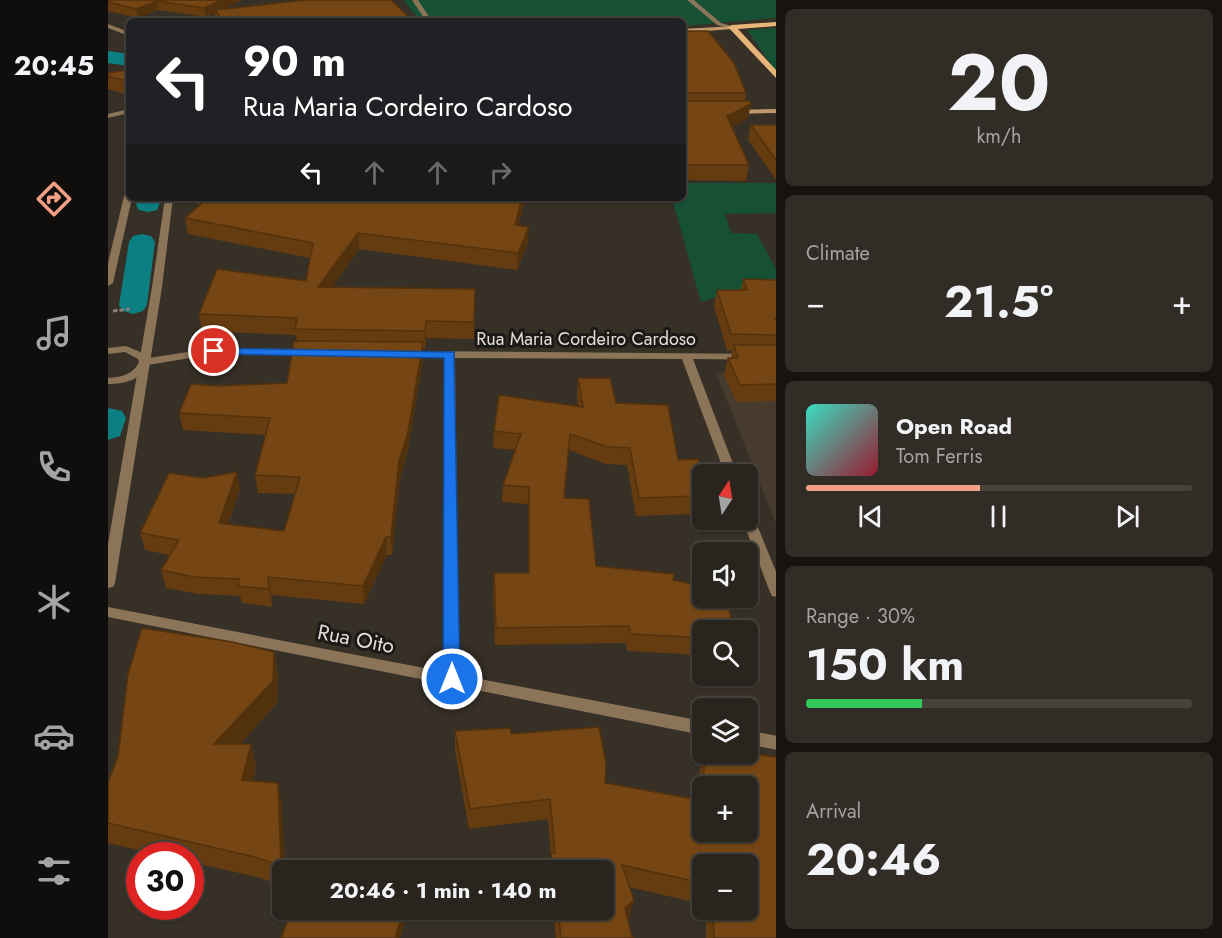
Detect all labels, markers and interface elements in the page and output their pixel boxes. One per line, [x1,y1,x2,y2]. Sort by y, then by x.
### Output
text: 20 [948,27,1050,139]
text: 90 m [243,31,346,92]
icon: left [144,42,222,120]
text: 20:45 [14,46,94,85]
text: Rua Maria Cordeiro Cardoso [243,87,573,126]
text: km/h [976,122,1022,151]
icon: left [295,156,328,189]
icon: ahead [358,156,391,189]
icon: ahead [421,156,454,189]
icon: right [484,156,517,189]
icon: directions [33,178,75,220]
text: Climate [806,239,870,268]
text: 21.5° [944,269,1053,334]
text: − [806,279,825,326]
text: + [1172,279,1192,326]
icon: music [33,312,75,354]
pin [188,325,239,376]
street label: Rua Maria Cordeiro Cardoso [476,326,696,352]
icon: arrive [197,334,230,367]
text: Open Road [896,410,1012,442]
text: Tom Ferris [896,442,983,471]
icon: phone [33,446,75,488]
north arrow [692,464,758,530]
map controls [692,464,758,920]
icon: previous [854,500,887,533]
icon: pause [982,500,1015,533]
icon: next [1111,500,1144,533]
button: sound [692,542,758,608]
icon: climate [33,581,75,623]
text: Range · 30% [806,602,915,631]
street label: Rua Oito [315,617,397,661]
button: search [692,620,758,686]
text: 150 km [806,632,964,697]
position arrow [420,647,484,711]
button: layers [692,698,758,764]
icon: car [33,715,75,757]
button: + [692,776,758,842]
text: Arrival [806,797,861,826]
text: 20:46 [806,827,941,892]
speed limit sign: 30 [126,842,204,920]
icon: filters [33,850,75,892]
button: − [692,854,758,920]
text: 20:46 · 1 min · 140 m [329,874,557,906]

